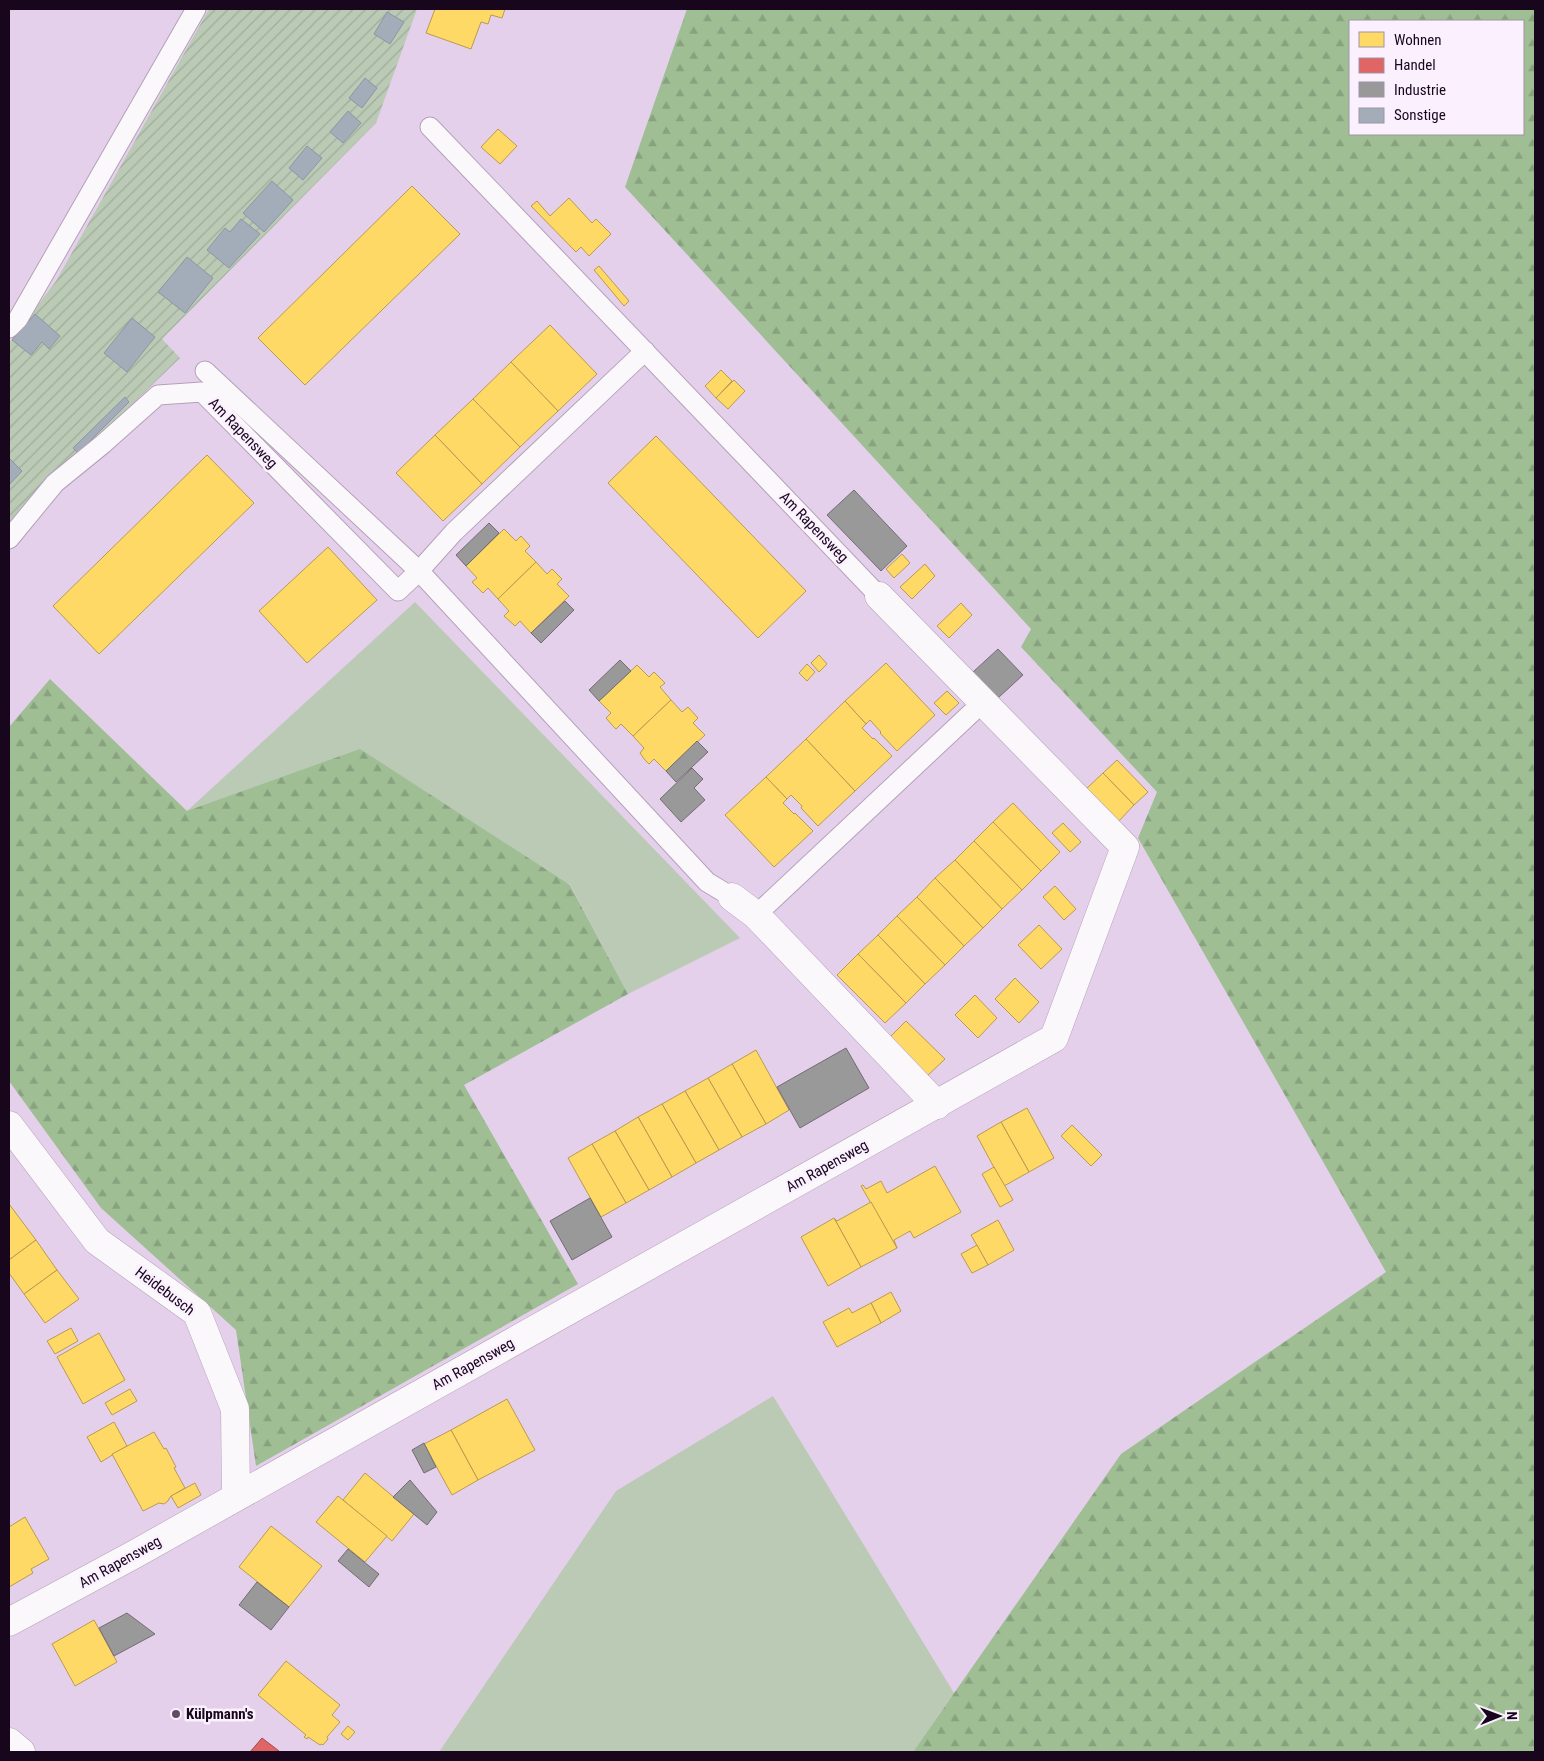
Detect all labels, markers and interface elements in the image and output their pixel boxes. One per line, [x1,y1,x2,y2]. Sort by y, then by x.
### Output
legend [1349,20,1524,135]
text: Wohnen [1394,31,1442,49]
text: Handel [1394,56,1436,74]
text: Industrie [1394,81,1446,99]
text: Sonstige [1394,106,1446,124]
street label: Am Rapensweg [205,394,281,472]
street label: Am Rapensweg [776,488,852,566]
street label: Am Rapensweg [783,1136,871,1196]
street label: Heidebusch [132,1263,198,1319]
street label: Am Rapensweg [429,1334,517,1394]
street label: Am Rapensweg [76,1532,164,1592]
north arrow [1474,1691,1524,1741]
place label: Külpmann's [186,1705,254,1723]
marker: Külpmann's [170,1708,182,1720]
text: N [1504,1711,1520,1720]

